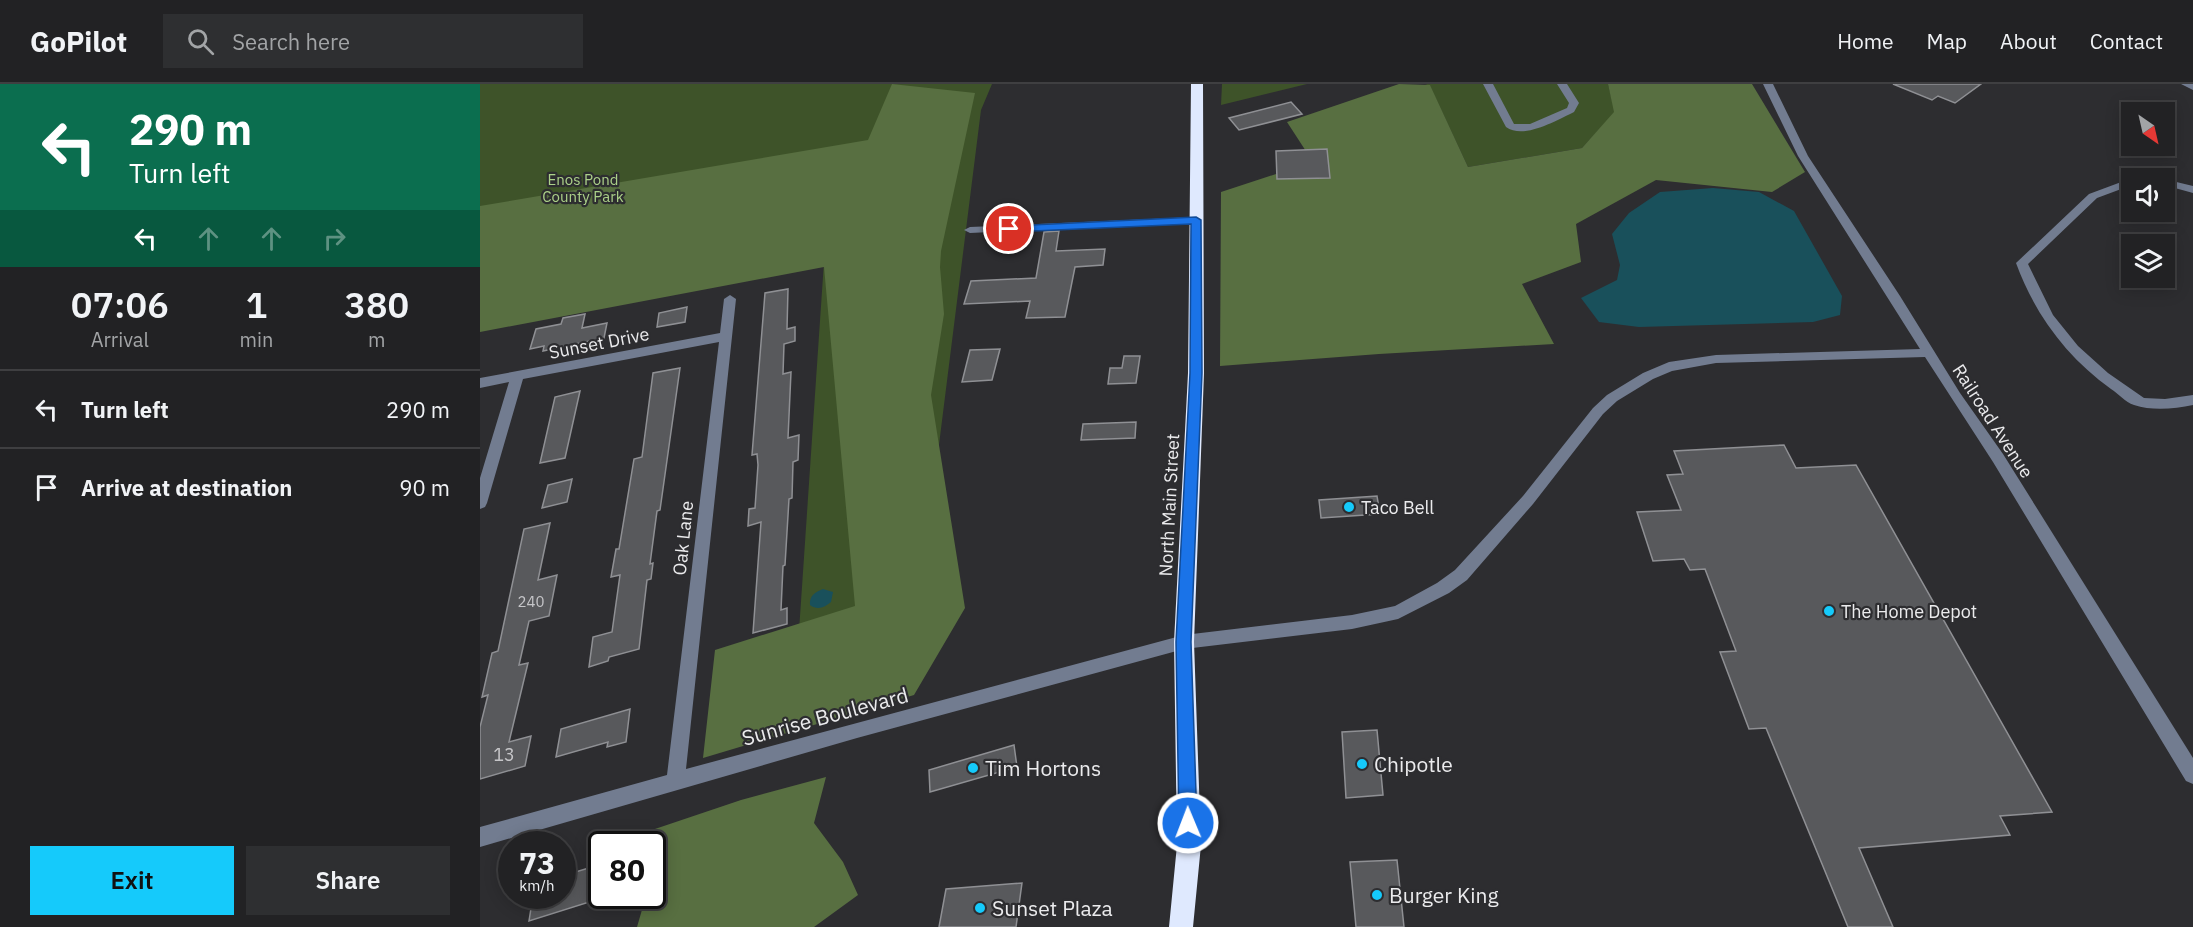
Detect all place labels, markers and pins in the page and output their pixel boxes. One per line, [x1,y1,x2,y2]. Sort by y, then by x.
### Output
pin [983,203,1034,254]
place label: Taco Bell [1361,496,1434,519]
marker: Taco Bell [1342,500,1356,514]
place label: The Home Depot [1841,600,1977,623]
marker: The Home Depot [1822,604,1836,618]
place label: Chipotle [1374,750,1453,778]
place label: Tim Hortons [985,754,1101,782]
marker: Chipotle [1355,757,1369,771]
marker: Tim Hortons [966,761,980,775]
place label: Burger King [1389,881,1499,909]
marker: Burger King [1370,888,1384,902]
place label: Sunset Plaza [992,894,1113,922]
marker: Sunset Plaza [973,901,987,915]

